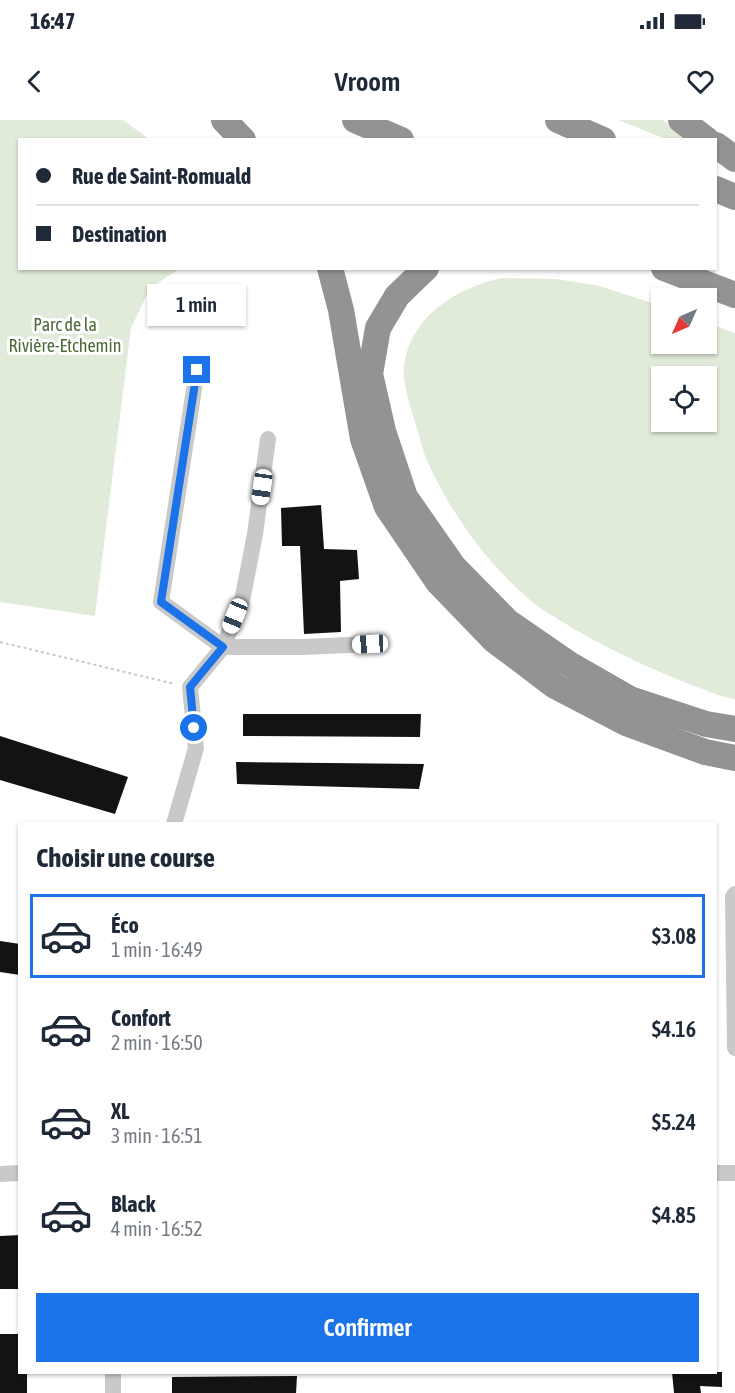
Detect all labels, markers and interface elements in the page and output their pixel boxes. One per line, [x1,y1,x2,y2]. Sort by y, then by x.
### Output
text: 16:47 [30,8,75,34]
icon: back [18,65,51,98]
icon: heart [684,65,717,98]
text: Vroom [334,66,401,97]
text: Rue de Saint-Romuald [72,163,251,189]
text: Destination [72,221,167,247]
callout: 1 min [148,283,246,325]
north arrow [651,288,717,354]
map controls [651,288,717,432]
text: 1 min [176,293,217,316]
park label: Parc de la Rivière-Etchemin [9,314,121,356]
route end [183,356,210,383]
button: locate [651,366,717,432]
car [251,468,273,506]
car [220,596,250,636]
car [352,634,388,654]
route start [180,714,207,741]
text: Choisir une course [36,842,215,873]
icon: car [39,909,93,963]
text: Éco [111,912,139,938]
text: $3.08 [652,923,696,949]
text: 1 min · 16:49 [111,938,203,961]
icon: car [39,1002,93,1056]
text: Confort [111,1005,171,1031]
text: $4.16 [652,1016,696,1042]
text: 2 min · 16:50 [111,1031,203,1054]
icon: car [39,1095,93,1149]
text: XL [111,1098,129,1124]
text: $5.24 [652,1109,696,1135]
text: 3 min · 16:51 [111,1124,203,1147]
icon: car [39,1188,93,1242]
text: Black [111,1191,155,1217]
text: $4.85 [652,1202,696,1228]
text: 4 min · 16:52 [111,1217,203,1240]
button: Confirmer [36,1293,699,1362]

